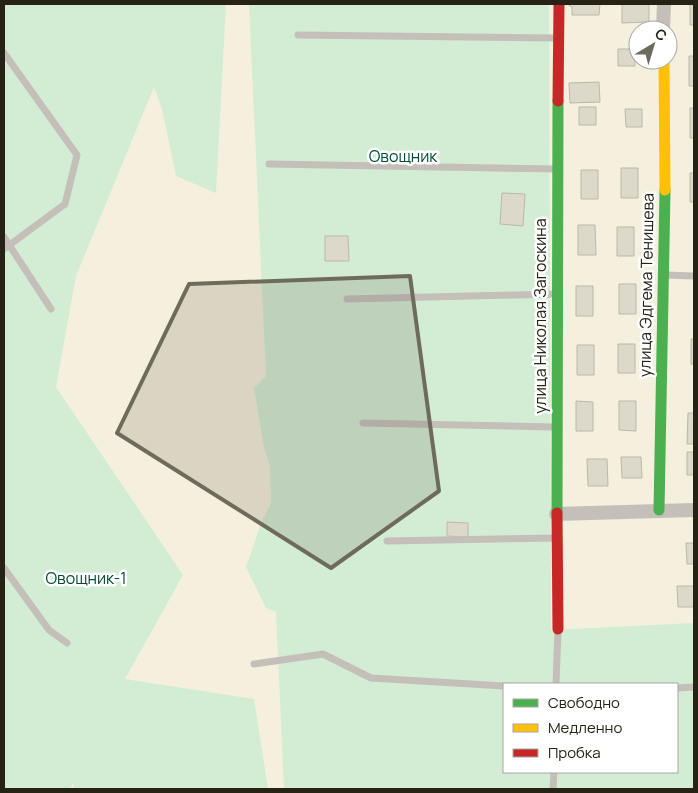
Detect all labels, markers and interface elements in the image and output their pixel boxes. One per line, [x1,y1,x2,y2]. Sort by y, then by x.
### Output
north arrow [628,20,678,70]
text: С [651,24,671,45]
park label: Овощник [369,145,438,167]
street label: улица Эдгема Тенишева [633,193,659,377]
street label: улица Николая Загоскина [529,218,551,414]
park label: Овощник-1 [46,567,126,589]
legend [503,683,678,773]
text: Свободно [548,692,620,713]
text: Медленно [548,717,622,738]
text: Пробка [548,742,601,763]

